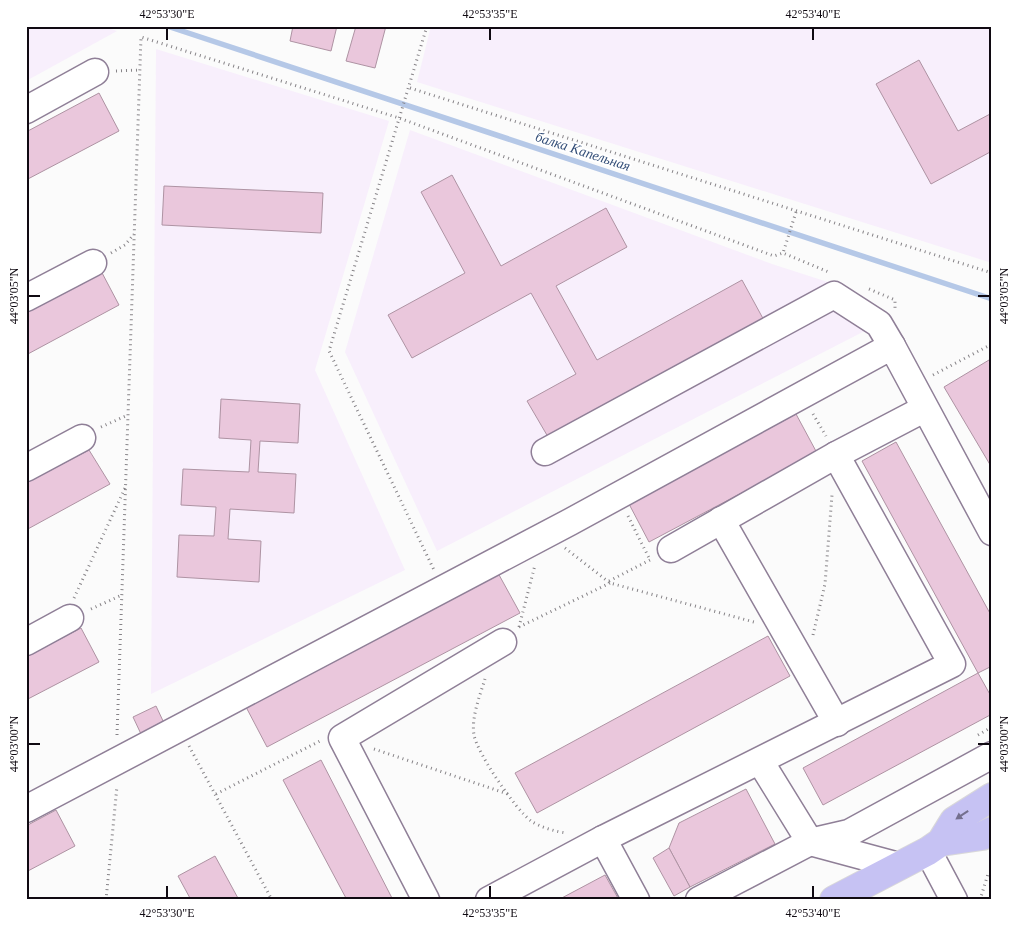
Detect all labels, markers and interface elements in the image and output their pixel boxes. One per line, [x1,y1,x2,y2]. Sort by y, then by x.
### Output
text: 42°53'30"E [139,7,195,21]
text: 42°53'35"E [462,7,518,21]
text: 42°53'40"E [785,7,841,21]
water label: балка Капельная [533,129,632,174]
text: 44°03'05"N [7,267,21,324]
text: 44°03'05"N [997,267,1011,324]
text: 44°03'00"N [7,715,21,772]
text: 44°03'00"N [997,715,1011,772]
one-way arrow [956,811,969,820]
text: 42°53'30"E [139,906,195,920]
text: 42°53'35"E [462,906,518,920]
text: 42°53'40"E [785,906,841,920]

